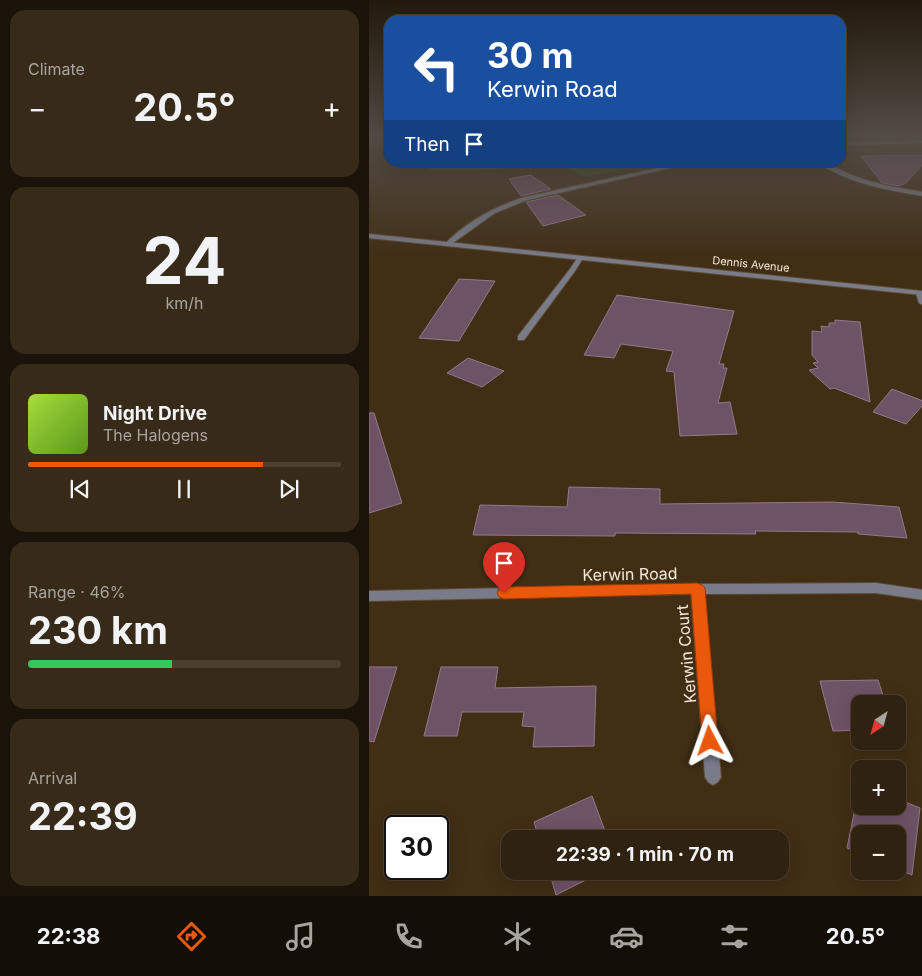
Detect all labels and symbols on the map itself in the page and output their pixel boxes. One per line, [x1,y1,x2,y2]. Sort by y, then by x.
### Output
street label: Dennis Avenue [712,253,790,275]
pin [483,542,525,593]
street label: Kerwin Road [582,563,678,585]
street label: Kerwin Court [672,604,700,704]
north arrow [851,695,907,750]
position arrow [683,714,735,766]
speed limit sign: 30 [384,815,449,880]

